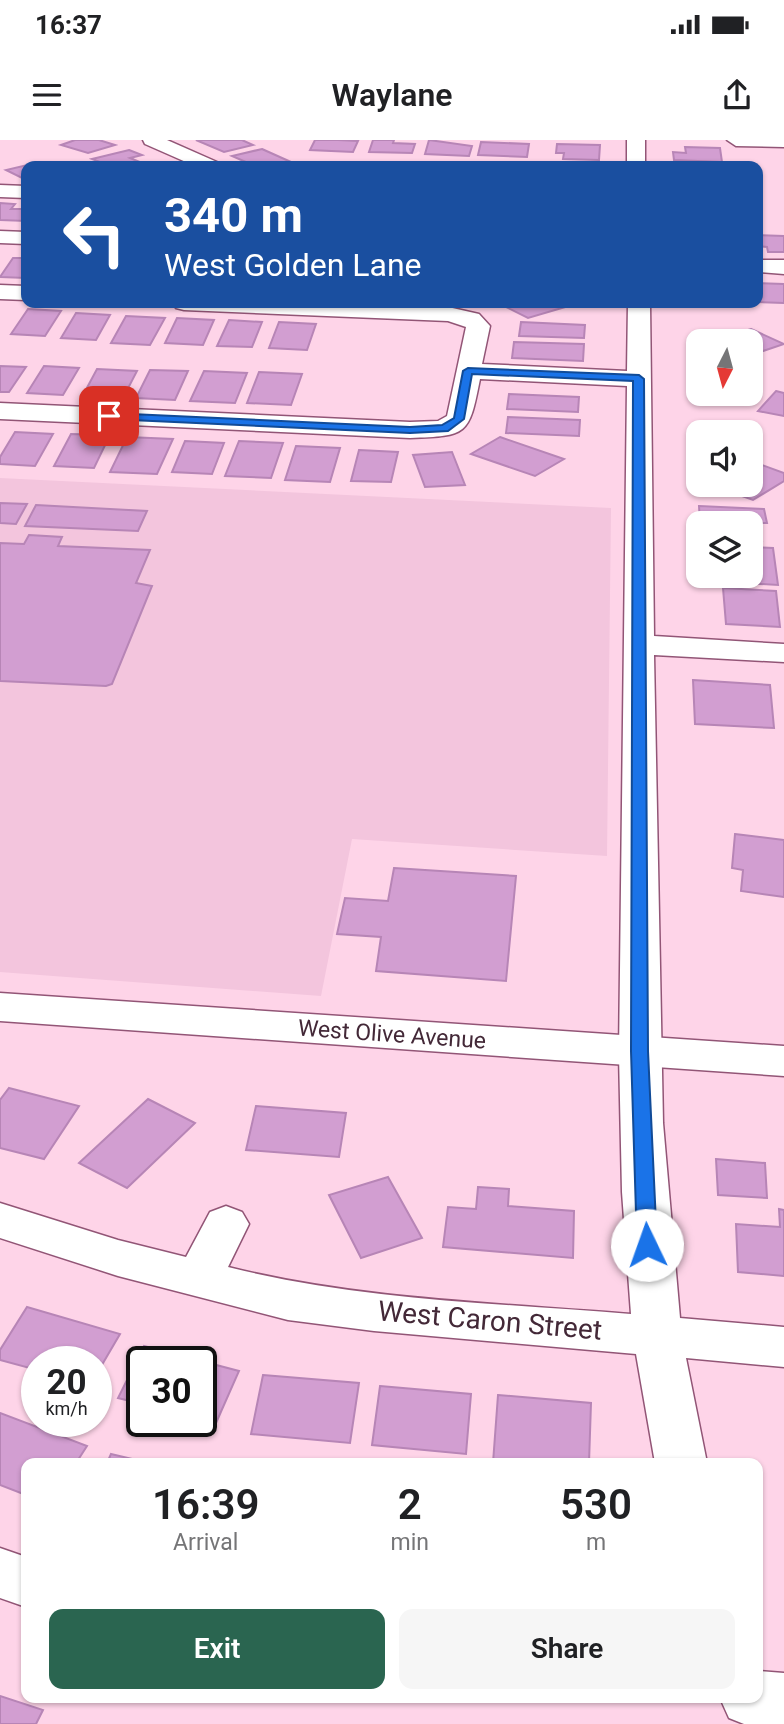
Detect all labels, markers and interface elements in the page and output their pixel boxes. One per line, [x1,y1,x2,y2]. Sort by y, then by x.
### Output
text: 16:37 [35,10,102,40]
icon: menu [28,76,66,114]
text: Waylane [331,76,453,114]
icon: share [718,76,756,114]
text: 340 m [164,187,303,244]
icon: left [49,189,140,280]
text: West Golden Lane [164,246,422,284]
north arrow [686,329,763,406]
map controls [686,329,763,588]
pin [79,386,139,446]
icon: arrive [90,397,128,435]
button: sound [686,420,763,497]
button: layers [686,511,763,588]
street label: West Olive Avenue [297,1014,487,1055]
position arrow [610,1208,684,1282]
street label: West Caron Street [377,1294,603,1347]
speed limit sign: 30 [126,1346,217,1437]
text: 20 [46,1362,87,1403]
text: km/h [45,1398,88,1419]
text: 16:39 [152,1480,259,1529]
text: 2 [398,1480,422,1529]
text: 530 [560,1480,632,1529]
text: Arrival [173,1529,238,1556]
text: min [390,1529,429,1556]
text: m [586,1529,606,1556]
button: Exit [49,1609,385,1689]
button: Share [399,1609,735,1689]

